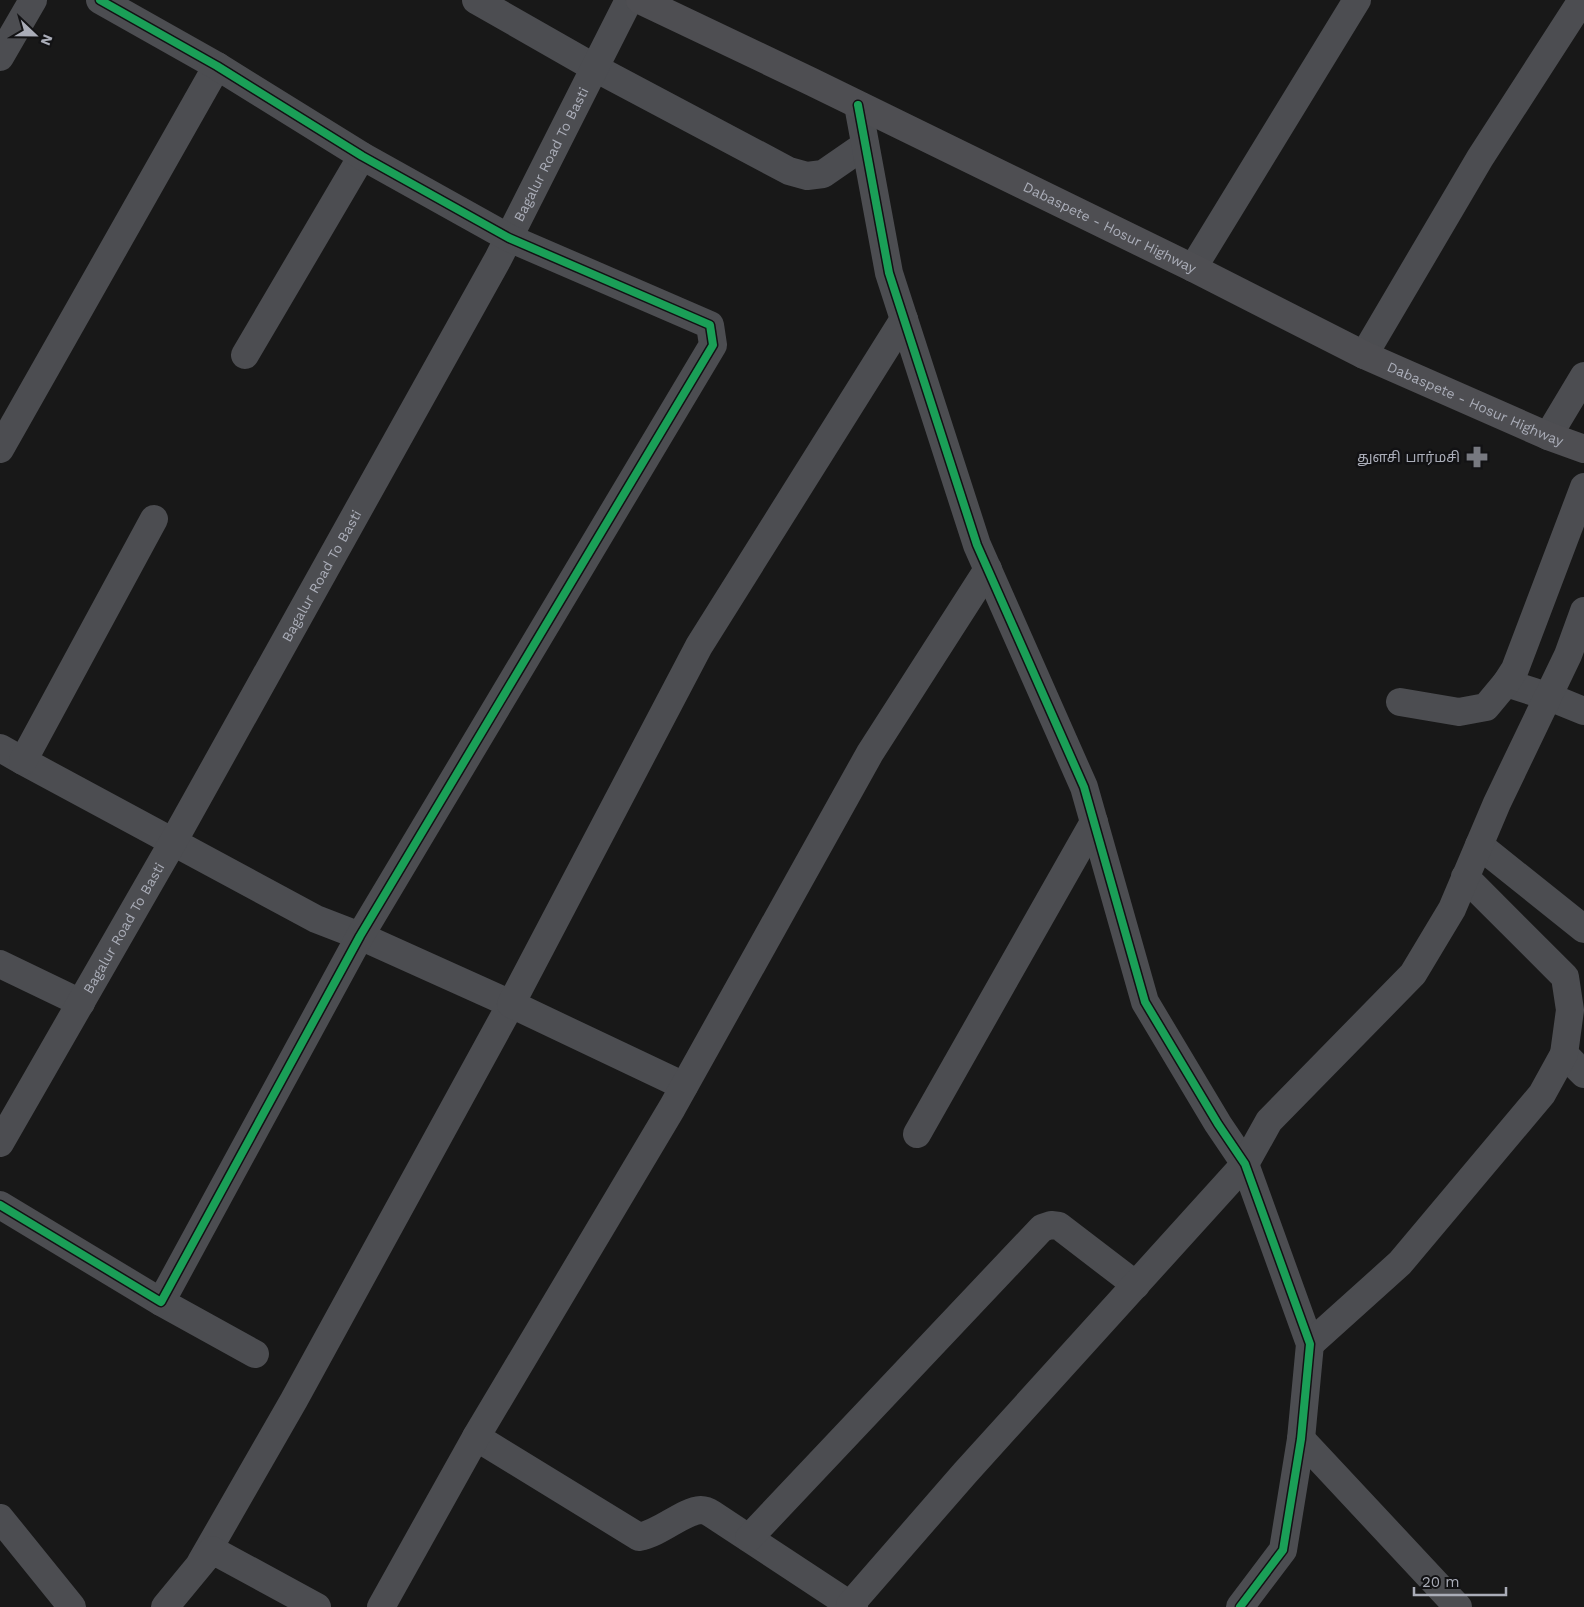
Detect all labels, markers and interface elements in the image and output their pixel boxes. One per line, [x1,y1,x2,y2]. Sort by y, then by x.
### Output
north arrow [10,10,60,60]
text: N [38,32,56,48]
street label: Bagalur Road To Basti [510,84,592,224]
street label: Dabaspete - Hosur Highway [1021,178,1200,277]
street label: Dabaspete - Hosur Highway [1385,358,1566,449]
pharmacy icon: துளசி பார்மசி [1464,444,1490,470]
place label: துளசி பார்மசி [1357,449,1460,467]
street label: Bagalur Road To Basti [278,507,365,644]
street label: Bagalur Road To Basti [80,860,167,996]
scale bar [1414,1564,1506,1596]
text: 20 m [1422,1573,1460,1591]

